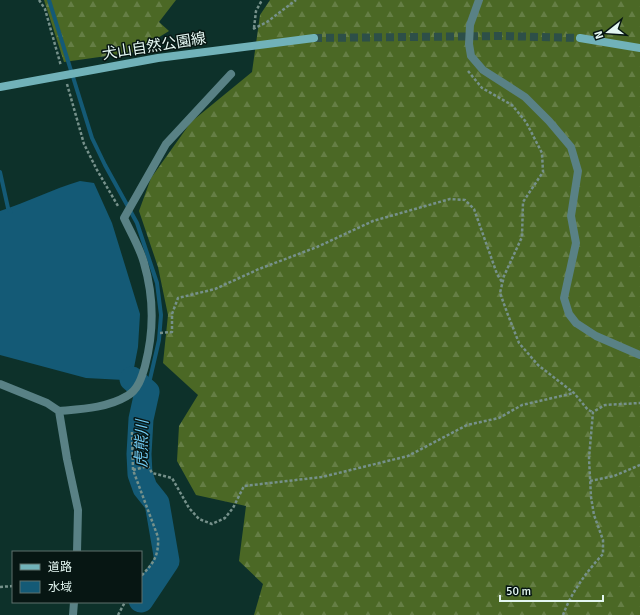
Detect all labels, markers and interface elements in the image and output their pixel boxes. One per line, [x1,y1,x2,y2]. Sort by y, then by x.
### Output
north arrow [588,12,628,52]
street label: 犬山自然公園線 [101,29,207,63]
text: N [592,29,606,40]
water label: 虎熊川 [132,418,152,468]
legend [12,551,142,603]
text: 道路 [48,560,72,575]
scale bar [500,577,603,603]
text: 水域 [48,580,72,595]
text: 50 m [506,584,531,599]

